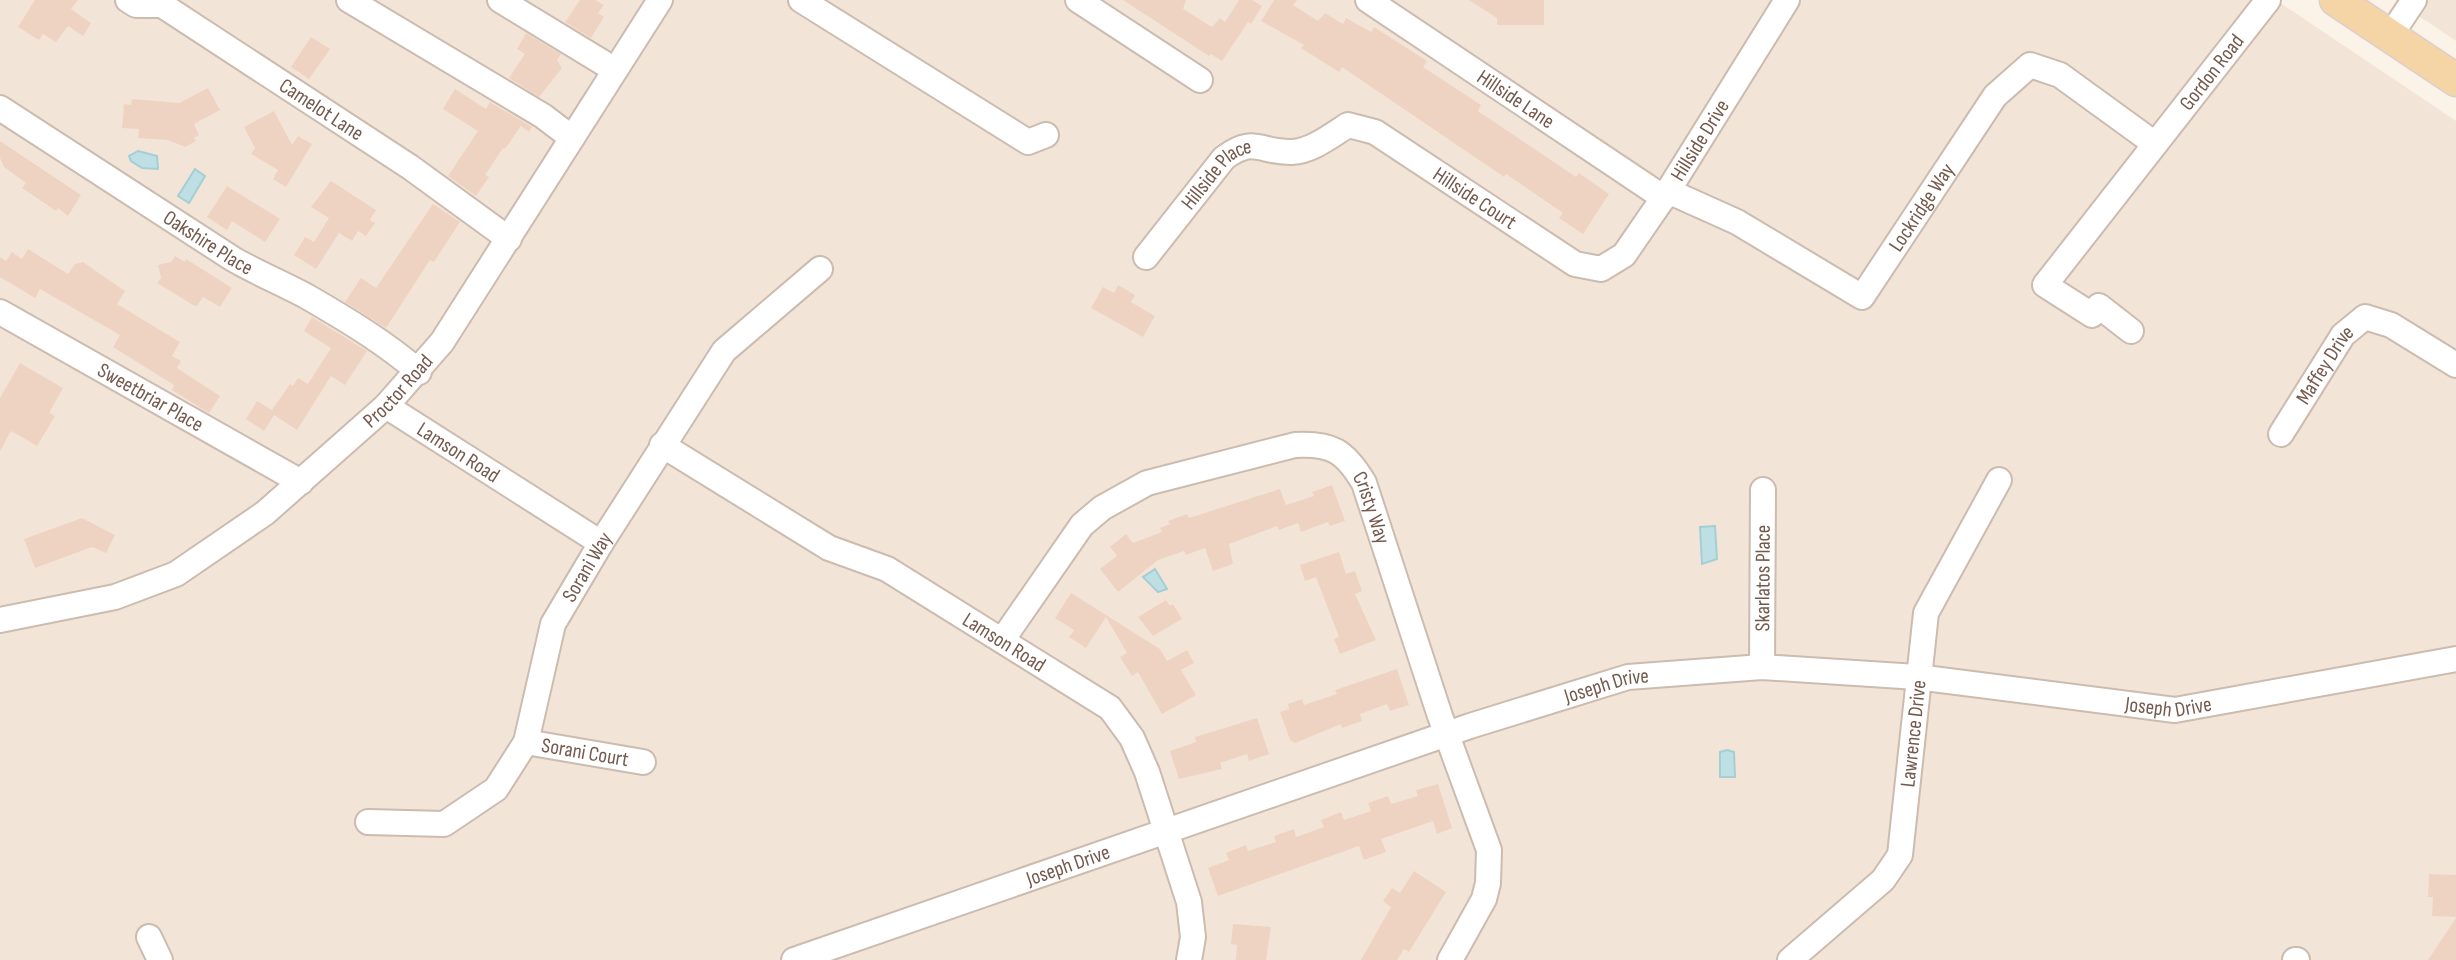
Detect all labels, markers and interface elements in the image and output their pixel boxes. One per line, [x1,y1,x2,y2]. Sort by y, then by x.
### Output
street label: Gordon Road [2174,29,2249,116]
street label: Hillside Lane [1472,65,1559,134]
street label: Camelot Lane [274,73,368,146]
street label: Hillside Drive [1665,95,1735,186]
street label: Hillside Place [1176,134,1253,215]
street label: Lockridge Way [1884,159,1960,256]
street label: Hillside Court [1428,162,1521,235]
street label: Oakshire Place [158,205,257,281]
street label: Maffey Drive [2291,320,2359,409]
street label: Proctor Road [358,349,438,433]
street label: Sweetbriar Place [93,358,208,437]
street label: Lamson Road [412,417,504,488]
street label: Cristy Way [1347,467,1395,547]
street label: Skarlatos Place [1750,525,1776,631]
street label: Sorani Way [557,527,618,607]
street label: Lamson Road [958,607,1050,678]
street label: Joseph Drive [1560,663,1650,709]
street label: Lawrence Drive [1895,679,1932,788]
street label: Joseph Drive [2123,692,2214,723]
street label: Sorani Court [540,733,631,772]
street label: Joseph Drive [1022,840,1113,892]

